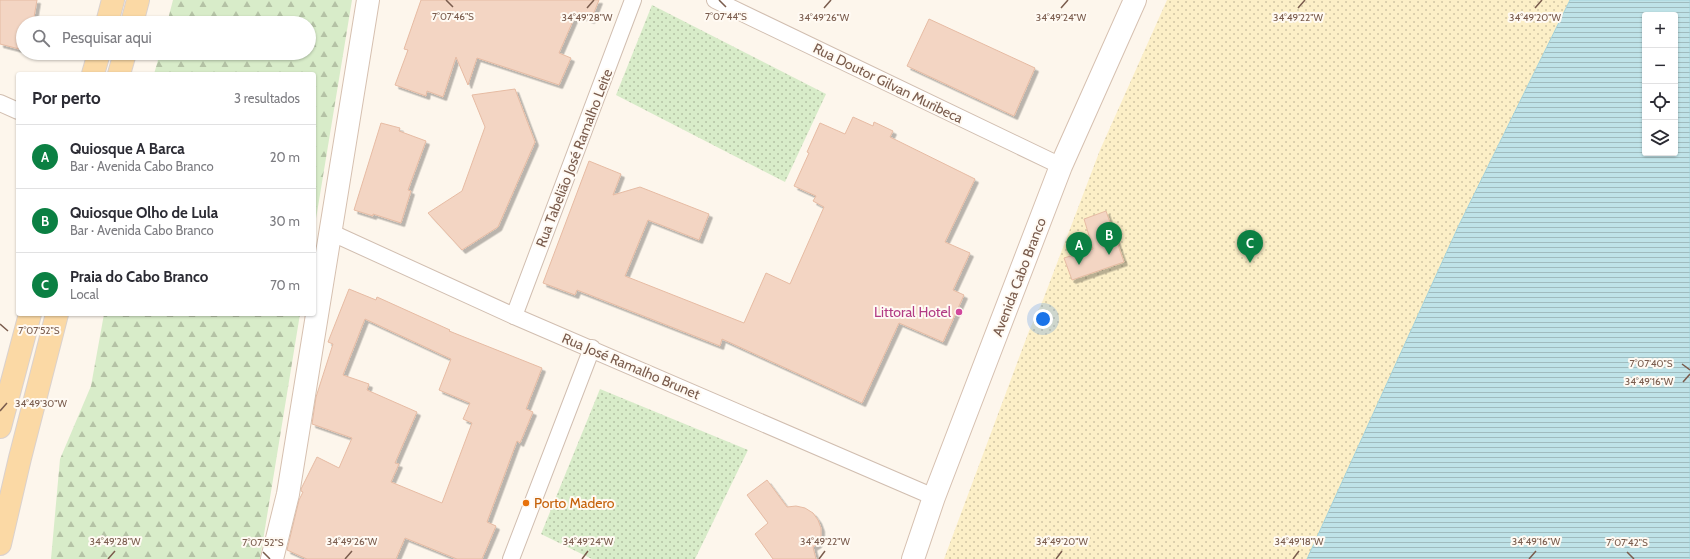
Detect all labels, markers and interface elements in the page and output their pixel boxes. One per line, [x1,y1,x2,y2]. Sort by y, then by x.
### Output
text: 7°07'46"S [432,10,474,23]
text: 7°07'44"S [705,10,747,23]
text: 34°49'28"W [562,11,613,24]
text: 34°49'26"W [799,11,850,24]
text: 34°49'24"W [1036,11,1087,24]
text: 34°49'22"W [1273,11,1324,24]
text: 34°49'20"W [1509,11,1561,24]
map controls [1642,12,1678,156]
button: + [1642,12,1678,48]
search box [16,16,316,60]
icon: search [30,27,52,49]
text: Pesquisar aqui [62,29,152,47]
street label: Rua Doutor Gilvan Muribeca [810,39,966,127]
button: − [1642,48,1678,84]
street label: Rua Tabelião José Ramalho Leite [532,66,616,250]
button: locate [1642,84,1678,120]
text: Por perto [32,88,101,108]
text: 3 resultados [234,90,300,106]
button: layers [1642,120,1678,156]
text: Quiosque A Barca [70,140,185,158]
text: A [41,149,49,165]
text: 20 m [270,149,300,165]
text: Bar · Avenida Cabo Branco [70,158,214,174]
text: Quiosque Olho de Lula [70,204,218,222]
text: B [41,213,49,229]
text: 30 m [270,213,300,229]
street label: Avenida Cabo Branco [988,215,1050,339]
text: Bar · Avenida Cabo Branco [70,222,214,238]
pin: B [1096,222,1122,255]
pin: C [1237,230,1263,263]
pin: A [1066,232,1092,265]
text: Praia do Cabo Branco [70,268,208,286]
text: C [41,277,49,293]
text: 70 m [270,277,300,293]
text: Local [70,286,99,302]
place label: Littoral Hotel [874,303,952,321]
marker: Littoral Hotel [954,307,964,317]
your location [1033,309,1053,329]
text: 7°07'52"S [18,324,60,337]
street label: Rua José Ramalho Brunet [559,329,703,403]
text: 7°07'40"S [1629,357,1673,370]
text: 34°49'16"W [1625,375,1674,388]
text: 34°49'30"W [15,397,68,410]
place label: Porto Madero [534,494,615,512]
marker: Porto Madero [521,498,531,508]
text: 34°49'28"W [90,535,141,548]
text: 34°49'26"W [327,535,378,548]
text: 34°49'24"W [563,535,614,548]
text: 34°49'22"W [800,535,851,548]
text: 34°49'20"W [1036,535,1088,548]
text: 34°49'18"W [1275,535,1324,548]
text: 34°49'16"W [1512,535,1561,548]
text: 7°07'52"S [242,536,284,549]
text: 7°07'42"S [1606,536,1648,549]

